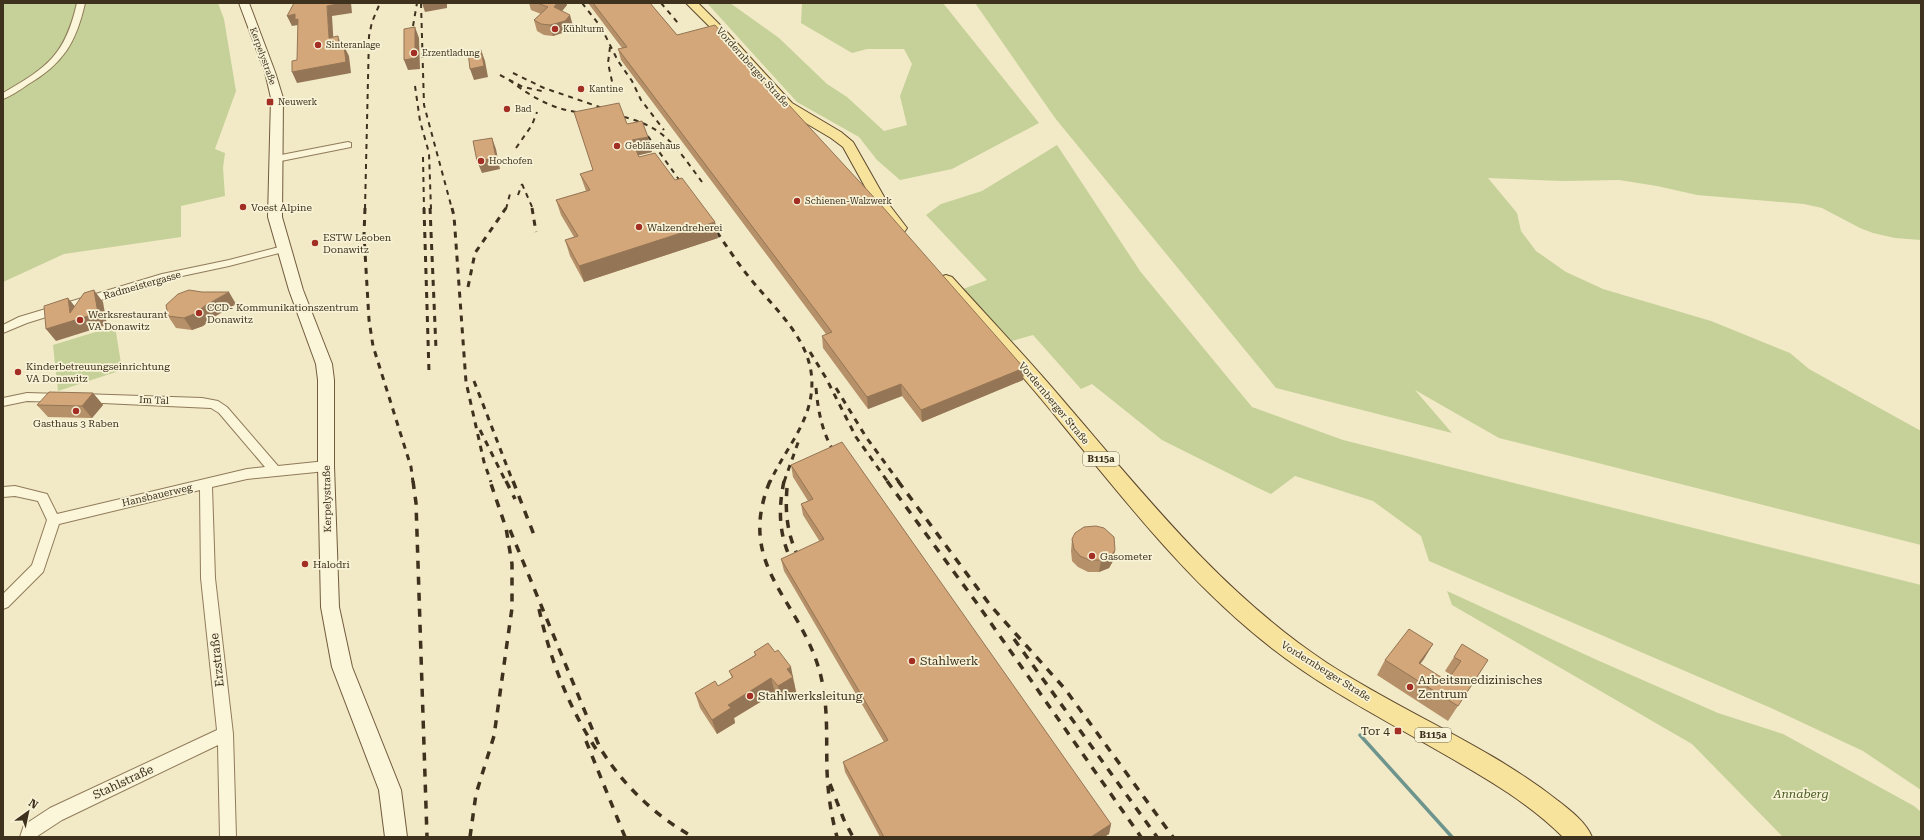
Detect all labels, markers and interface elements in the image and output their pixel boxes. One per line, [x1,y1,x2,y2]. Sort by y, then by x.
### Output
marker: Kühlturm [550,24,560,34]
place label: Kühlturm [563,24,604,34]
street label: Vordernberger Straße [714,25,792,109]
street label: Kerpelystraße [248,26,278,86]
marker: Sinteranlage [313,40,323,50]
place label: Sinteranlage [326,40,380,50]
marker: Erzentladung [409,48,419,58]
place label: Erzentladung [422,48,481,58]
marker: Kantine [576,84,586,94]
place label: Kantine [589,84,623,94]
marker: Neuwerk [265,97,275,107]
place label: Neuwerk [278,97,318,107]
marker: Bad [502,104,512,114]
place label: Bad [515,104,532,114]
marker: Gebläsehaus [612,141,622,151]
place label: Gebläsehaus [625,141,680,151]
marker: Hochofen [476,156,486,166]
place label: Hochofen [489,156,533,166]
marker: Schienen-Walzwerk [792,196,802,206]
place label: Schienen-Walzwerk [805,196,892,206]
marker: Voest Alpine [238,202,248,212]
place label: Voest Alpine [251,202,312,213]
marker: Walzendreherei [634,222,644,232]
place label: Walzendreherei [647,222,722,233]
place label: ESTW Leoben Donawitz [323,232,392,255]
marker: ESTW Leoben Donawitz [310,238,320,248]
street label: Radmeistergasse [102,269,183,301]
place label: CCD- Kommunikationszentrum Donawitz [207,302,359,325]
marker: CCD- Kommunikationszentrum Donawitz [194,308,204,318]
place label: Werksrestaurant VA Donawitz [88,309,168,332]
marker: Werksrestaurant VA Donawitz [75,315,85,325]
street label: Vordernberger Straße [1017,360,1092,447]
place label: Kinderbetreuungseinrichtung VA Donawitz [26,361,170,384]
marker: Kinderbetreuungseinrichtung VA Donawitz [13,367,23,377]
street label: Im Tal [139,394,169,406]
marker: Gasthaus 3 Raben [71,406,81,416]
place label: Gasthaus 3 Raben [33,418,120,429]
road number: B115a [1083,452,1119,466]
street label: Kerpelystraße [321,465,333,533]
street label: Hansbauerweg [121,481,194,508]
marker: Gasometer [1087,551,1097,561]
place label: Gasometer [1100,551,1152,562]
marker: Halodri [300,559,310,569]
place label: Halodri [313,559,350,570]
street label: Erzstraße [207,632,227,688]
street label: Vordernberger Straße [1279,639,1373,703]
place label: Stahlwerk [920,654,979,668]
marker: Stahlwerk [907,656,917,666]
place label: Arbeitsmedizinisches Zentrum [1418,673,1543,701]
marker: Arbeitsmedizinisches Zentrum [1405,682,1415,692]
place label: Stahlwerksleitung [758,689,863,703]
marker: Stahlwerksleitung [745,691,755,701]
place label: Tor 4 [1361,724,1390,738]
marker: Tor 4 [1393,726,1403,736]
road number: B115a [1415,728,1451,742]
street label: Stahlstraße [91,762,156,802]
park label: Annaberg [1772,787,1829,801]
north arrow [8,792,48,832]
text: N [26,796,41,812]

